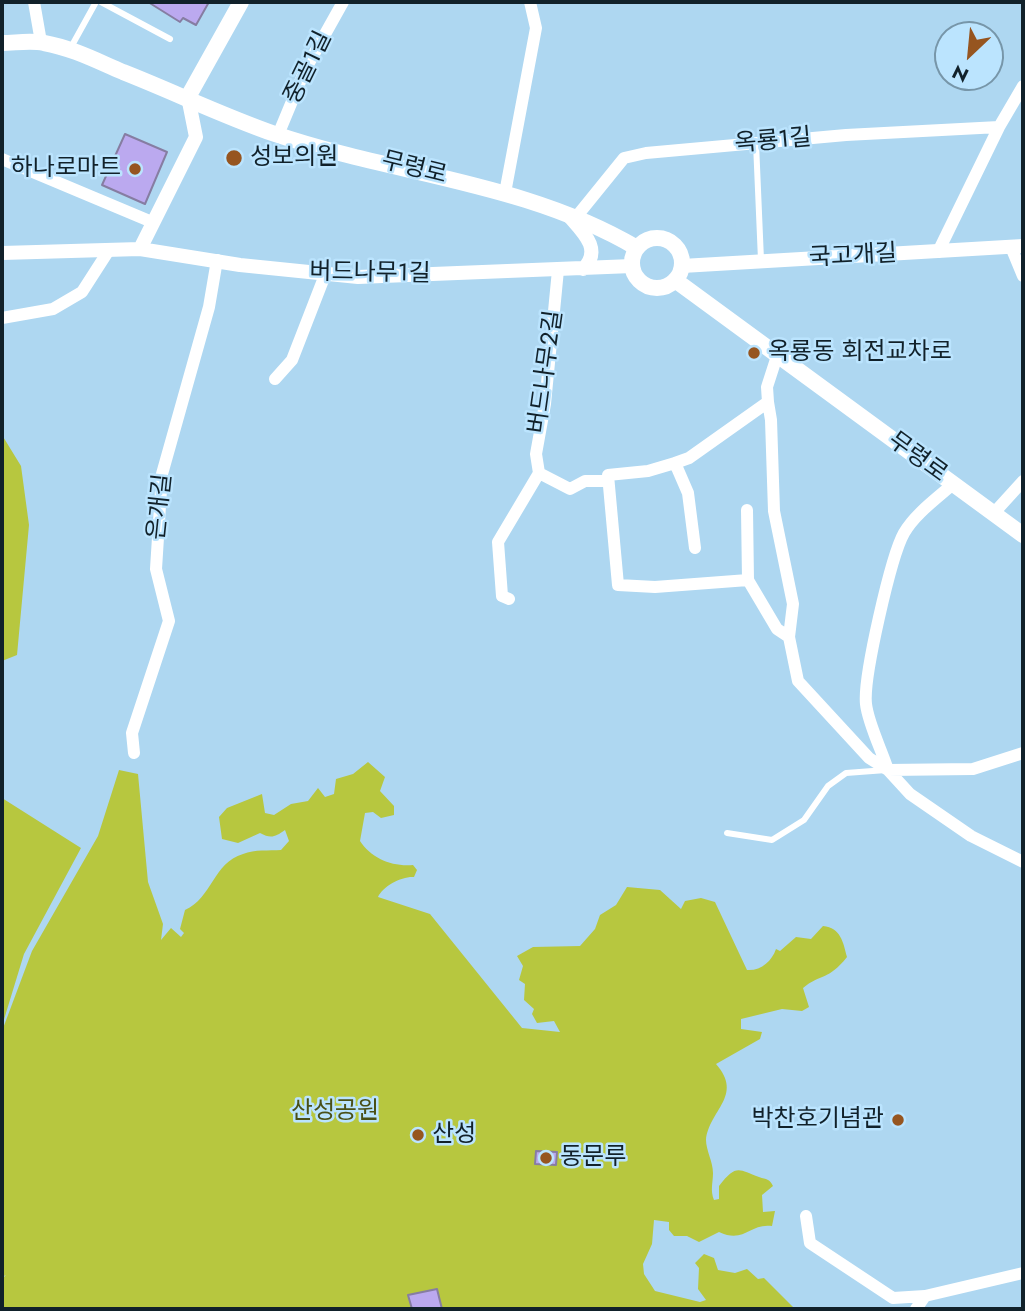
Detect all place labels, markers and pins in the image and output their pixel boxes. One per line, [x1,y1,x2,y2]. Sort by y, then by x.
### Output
place label: 성보의원 [250,144,338,172]
marker: 성보의원 [224,148,244,168]
place label: 하나로마트 [11,155,121,183]
marker: 하나로마트 [127,161,143,177]
place label: 옥룡동 회전교차로 [768,339,952,367]
marker: 옥룡동 회전교차로 [746,345,762,361]
place label: 박찬호기념관 [752,1106,884,1134]
marker: 박찬호기념관 [890,1112,906,1128]
place label: 산성 [432,1121,476,1149]
marker: 산성 [410,1127,426,1143]
place label: 동문루 [560,1144,626,1172]
marker: 동문루 [538,1150,554,1166]

